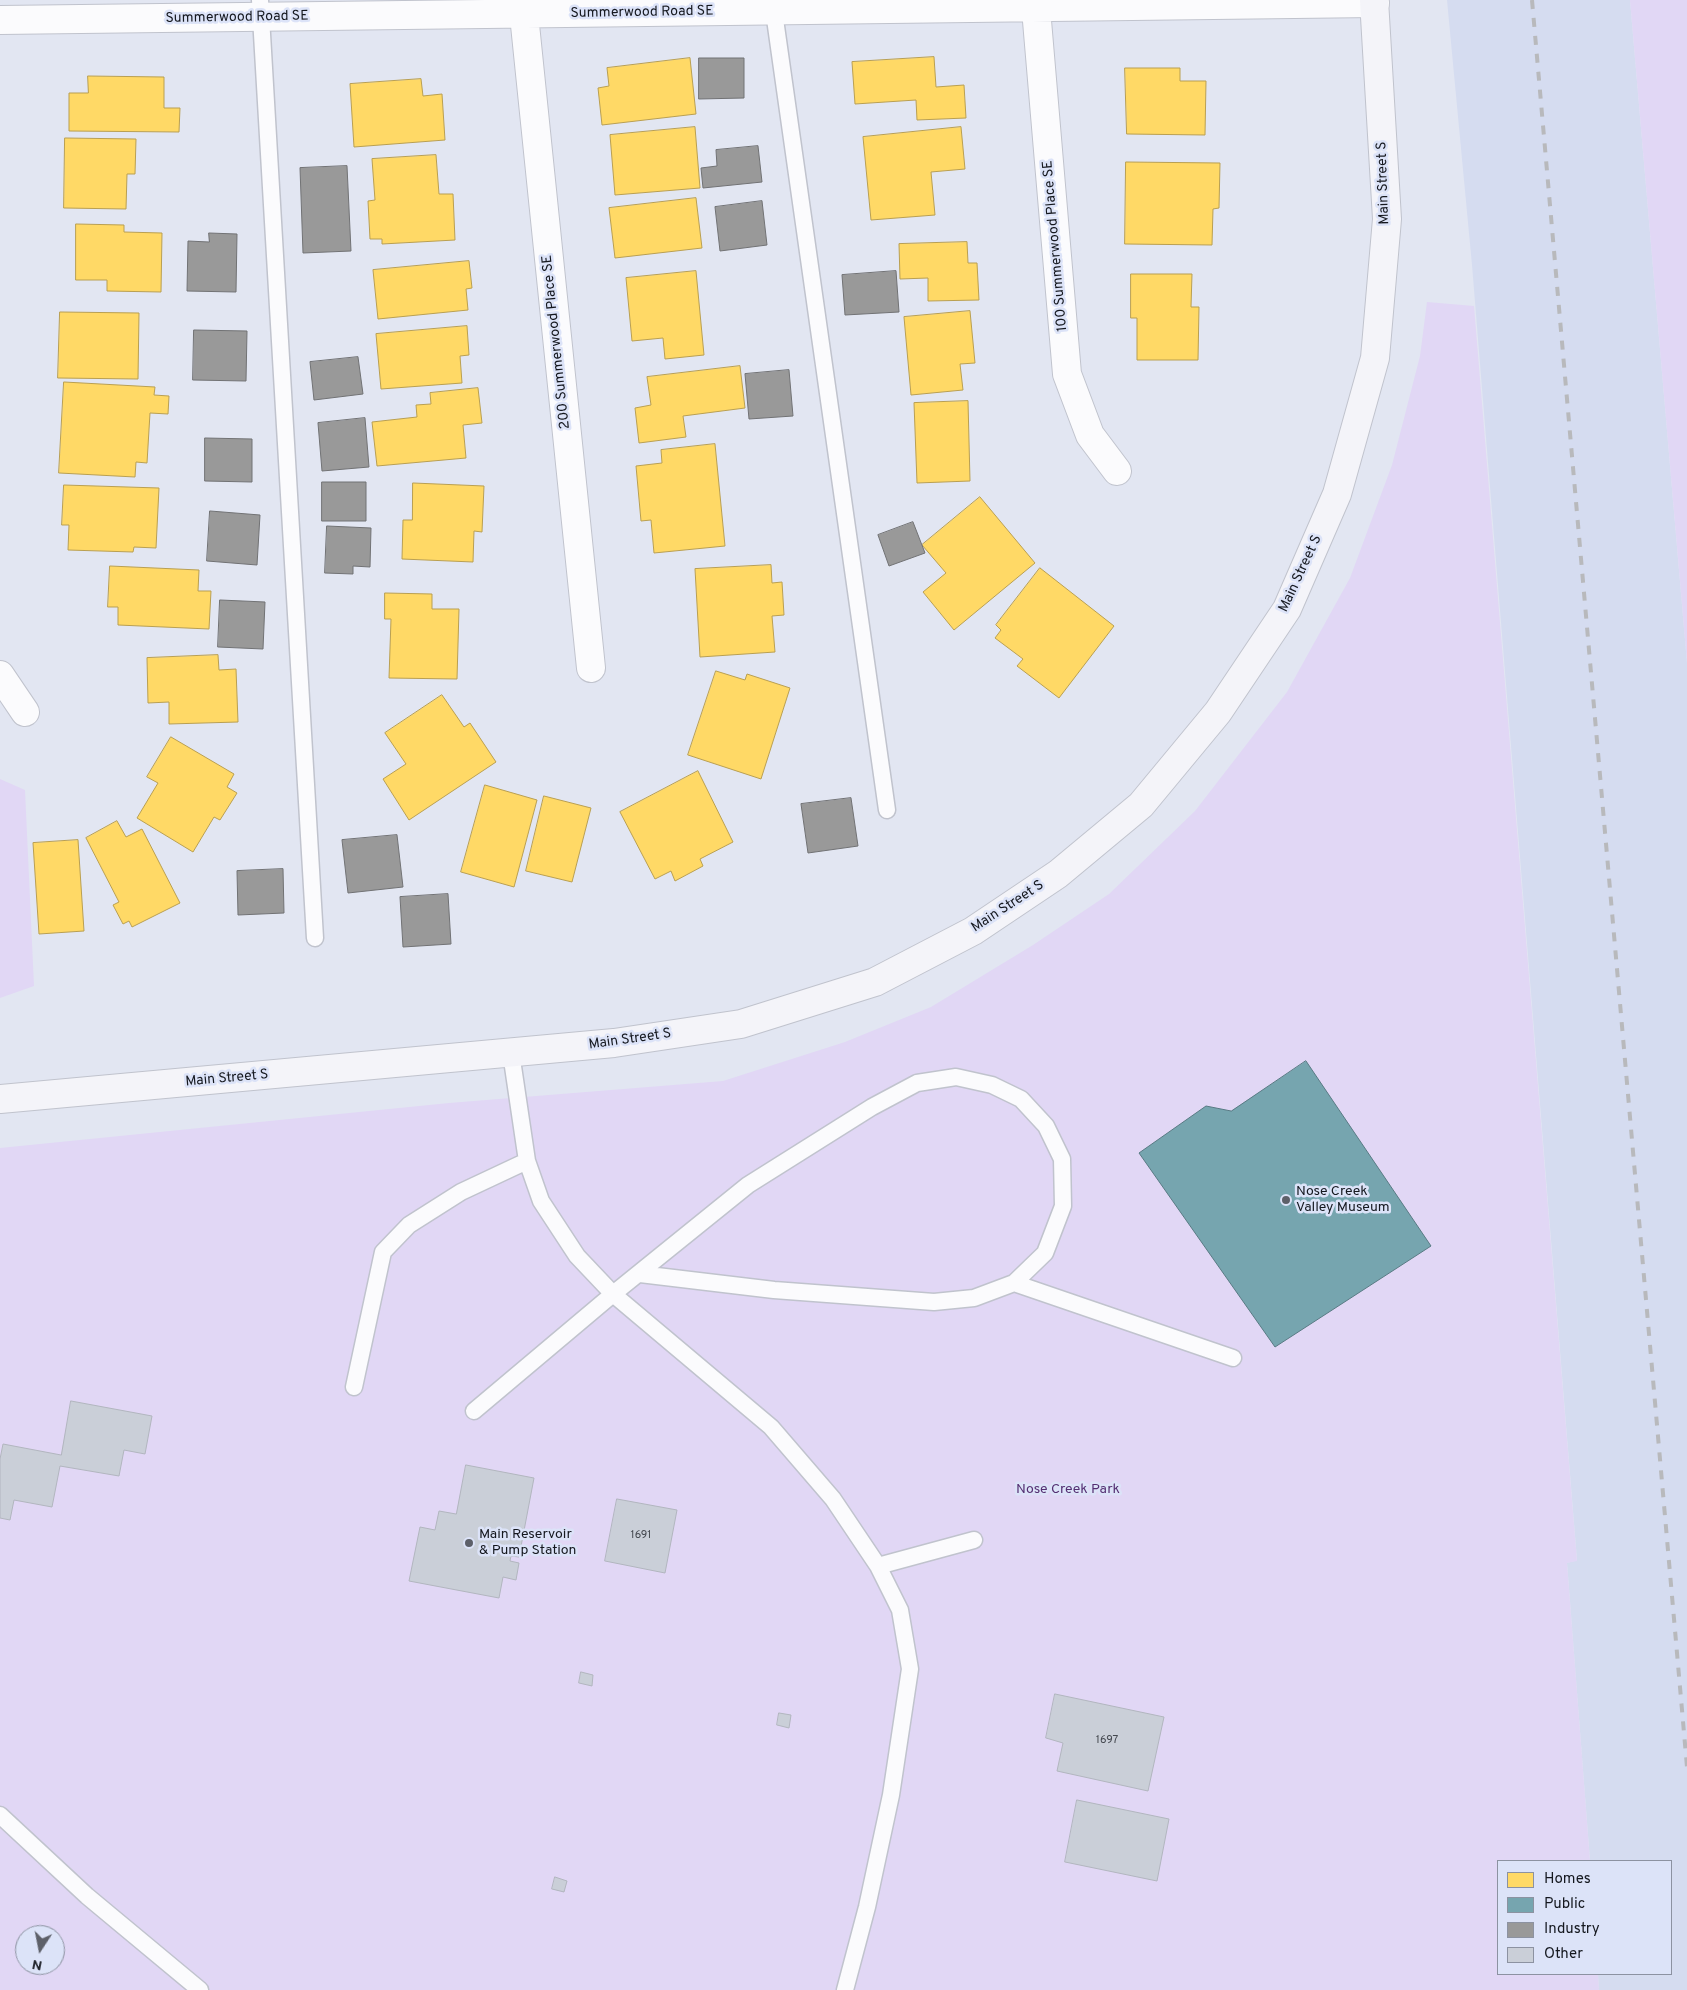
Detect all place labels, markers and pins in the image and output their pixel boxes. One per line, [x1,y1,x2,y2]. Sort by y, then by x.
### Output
place label: Nose Creek Valley Museum [1296,1184,1390,1216]
marker: Nose Creek Valley Museum [1280,1194,1292,1206]
place label: Main Reservoir & Pump Station [479,1527,576,1560]
marker: Main Reservoir & Pump Station [463,1537,475,1549]

